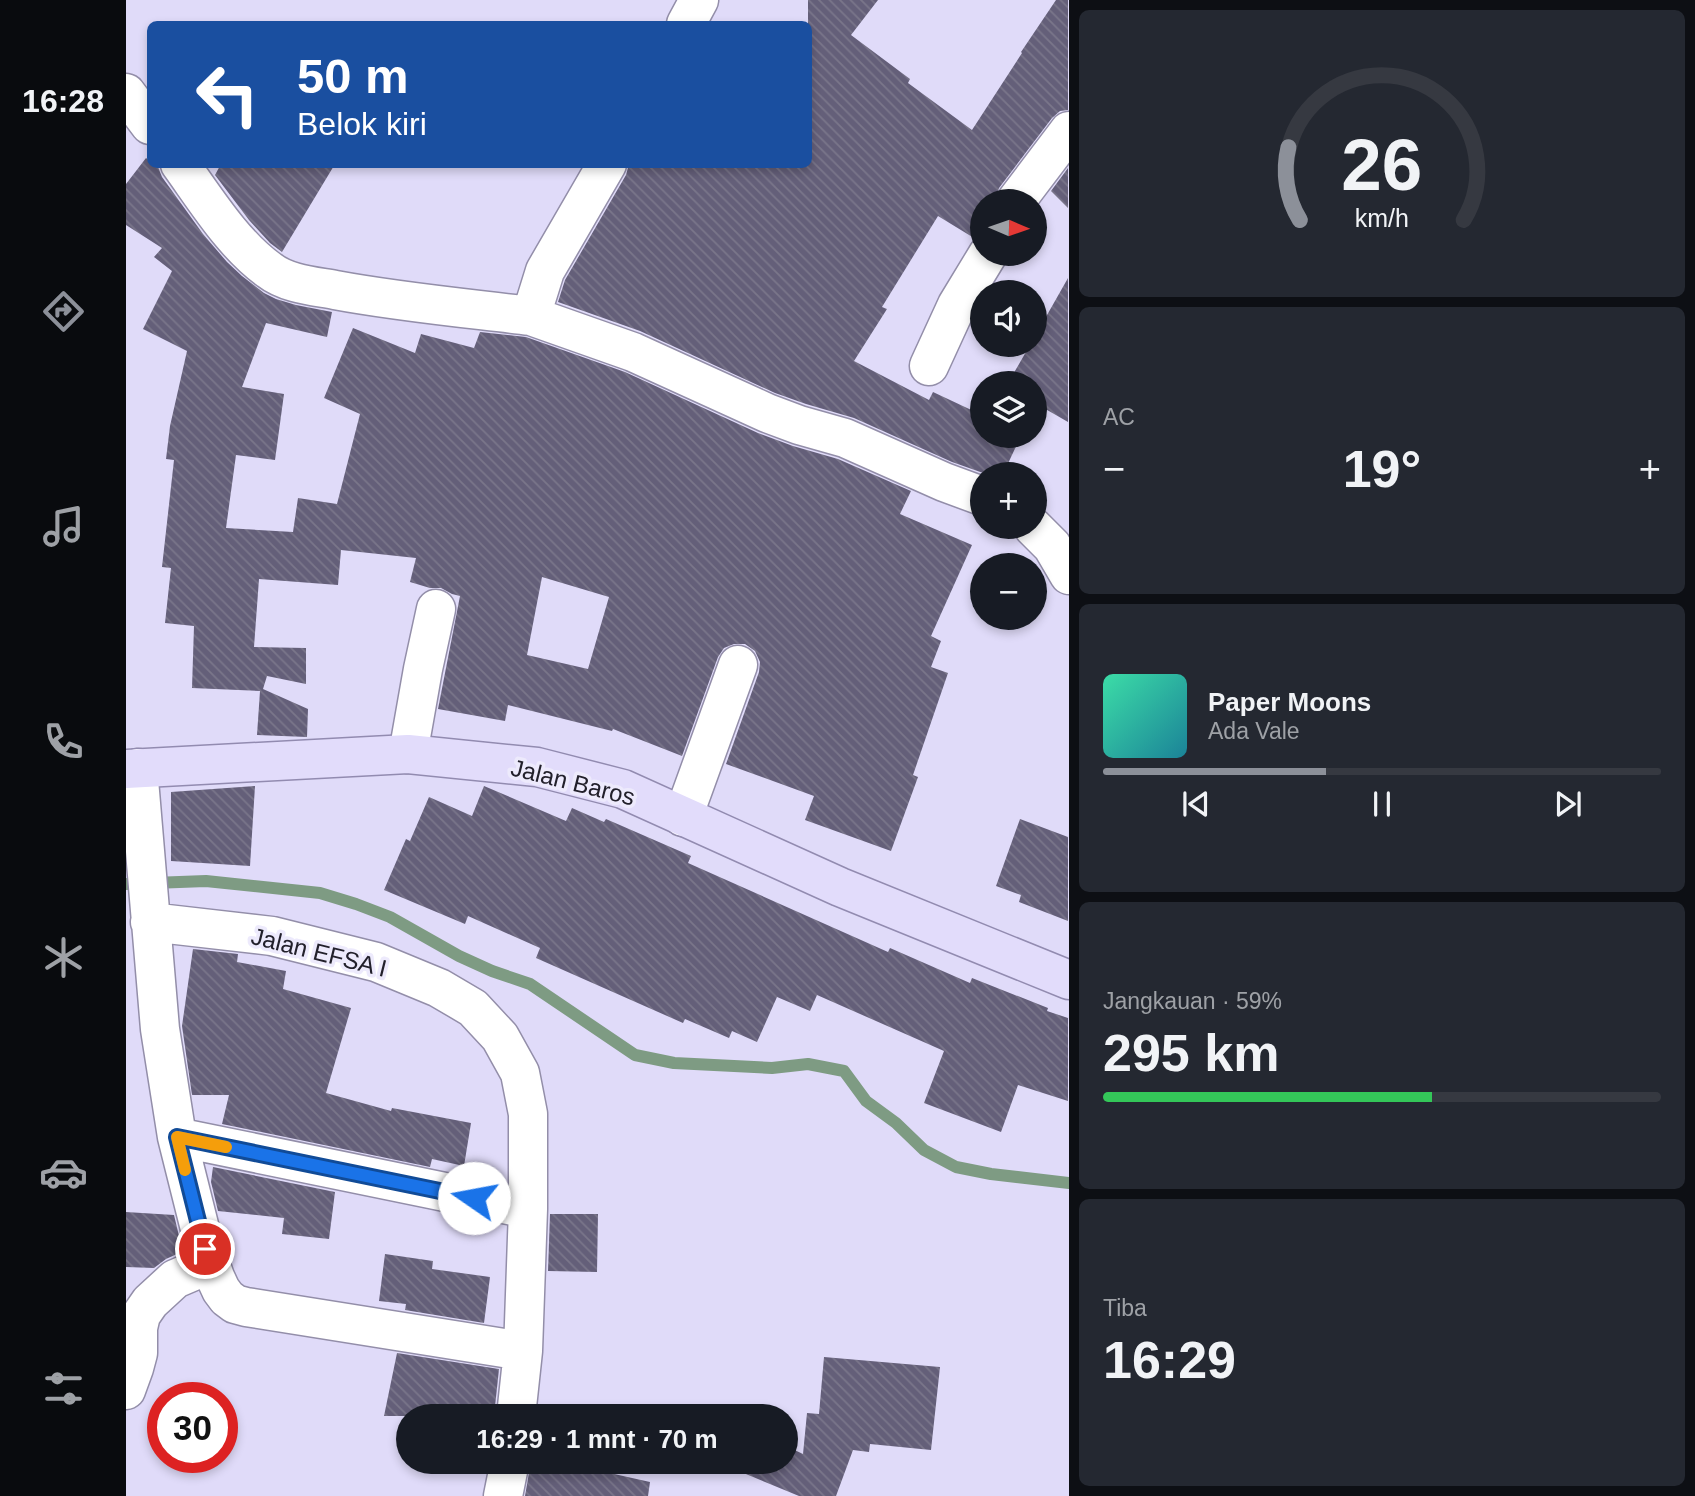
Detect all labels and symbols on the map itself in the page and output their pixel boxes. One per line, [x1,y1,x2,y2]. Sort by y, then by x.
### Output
north arrow [970,189,1046,266]
street label: Jalan Baros [508,754,638,810]
street label: Jalan EFSA I [248,922,390,982]
position arrow [437,1161,511,1235]
pin [175,1219,235,1279]
speed limit sign: 30 [147,1382,238,1473]

